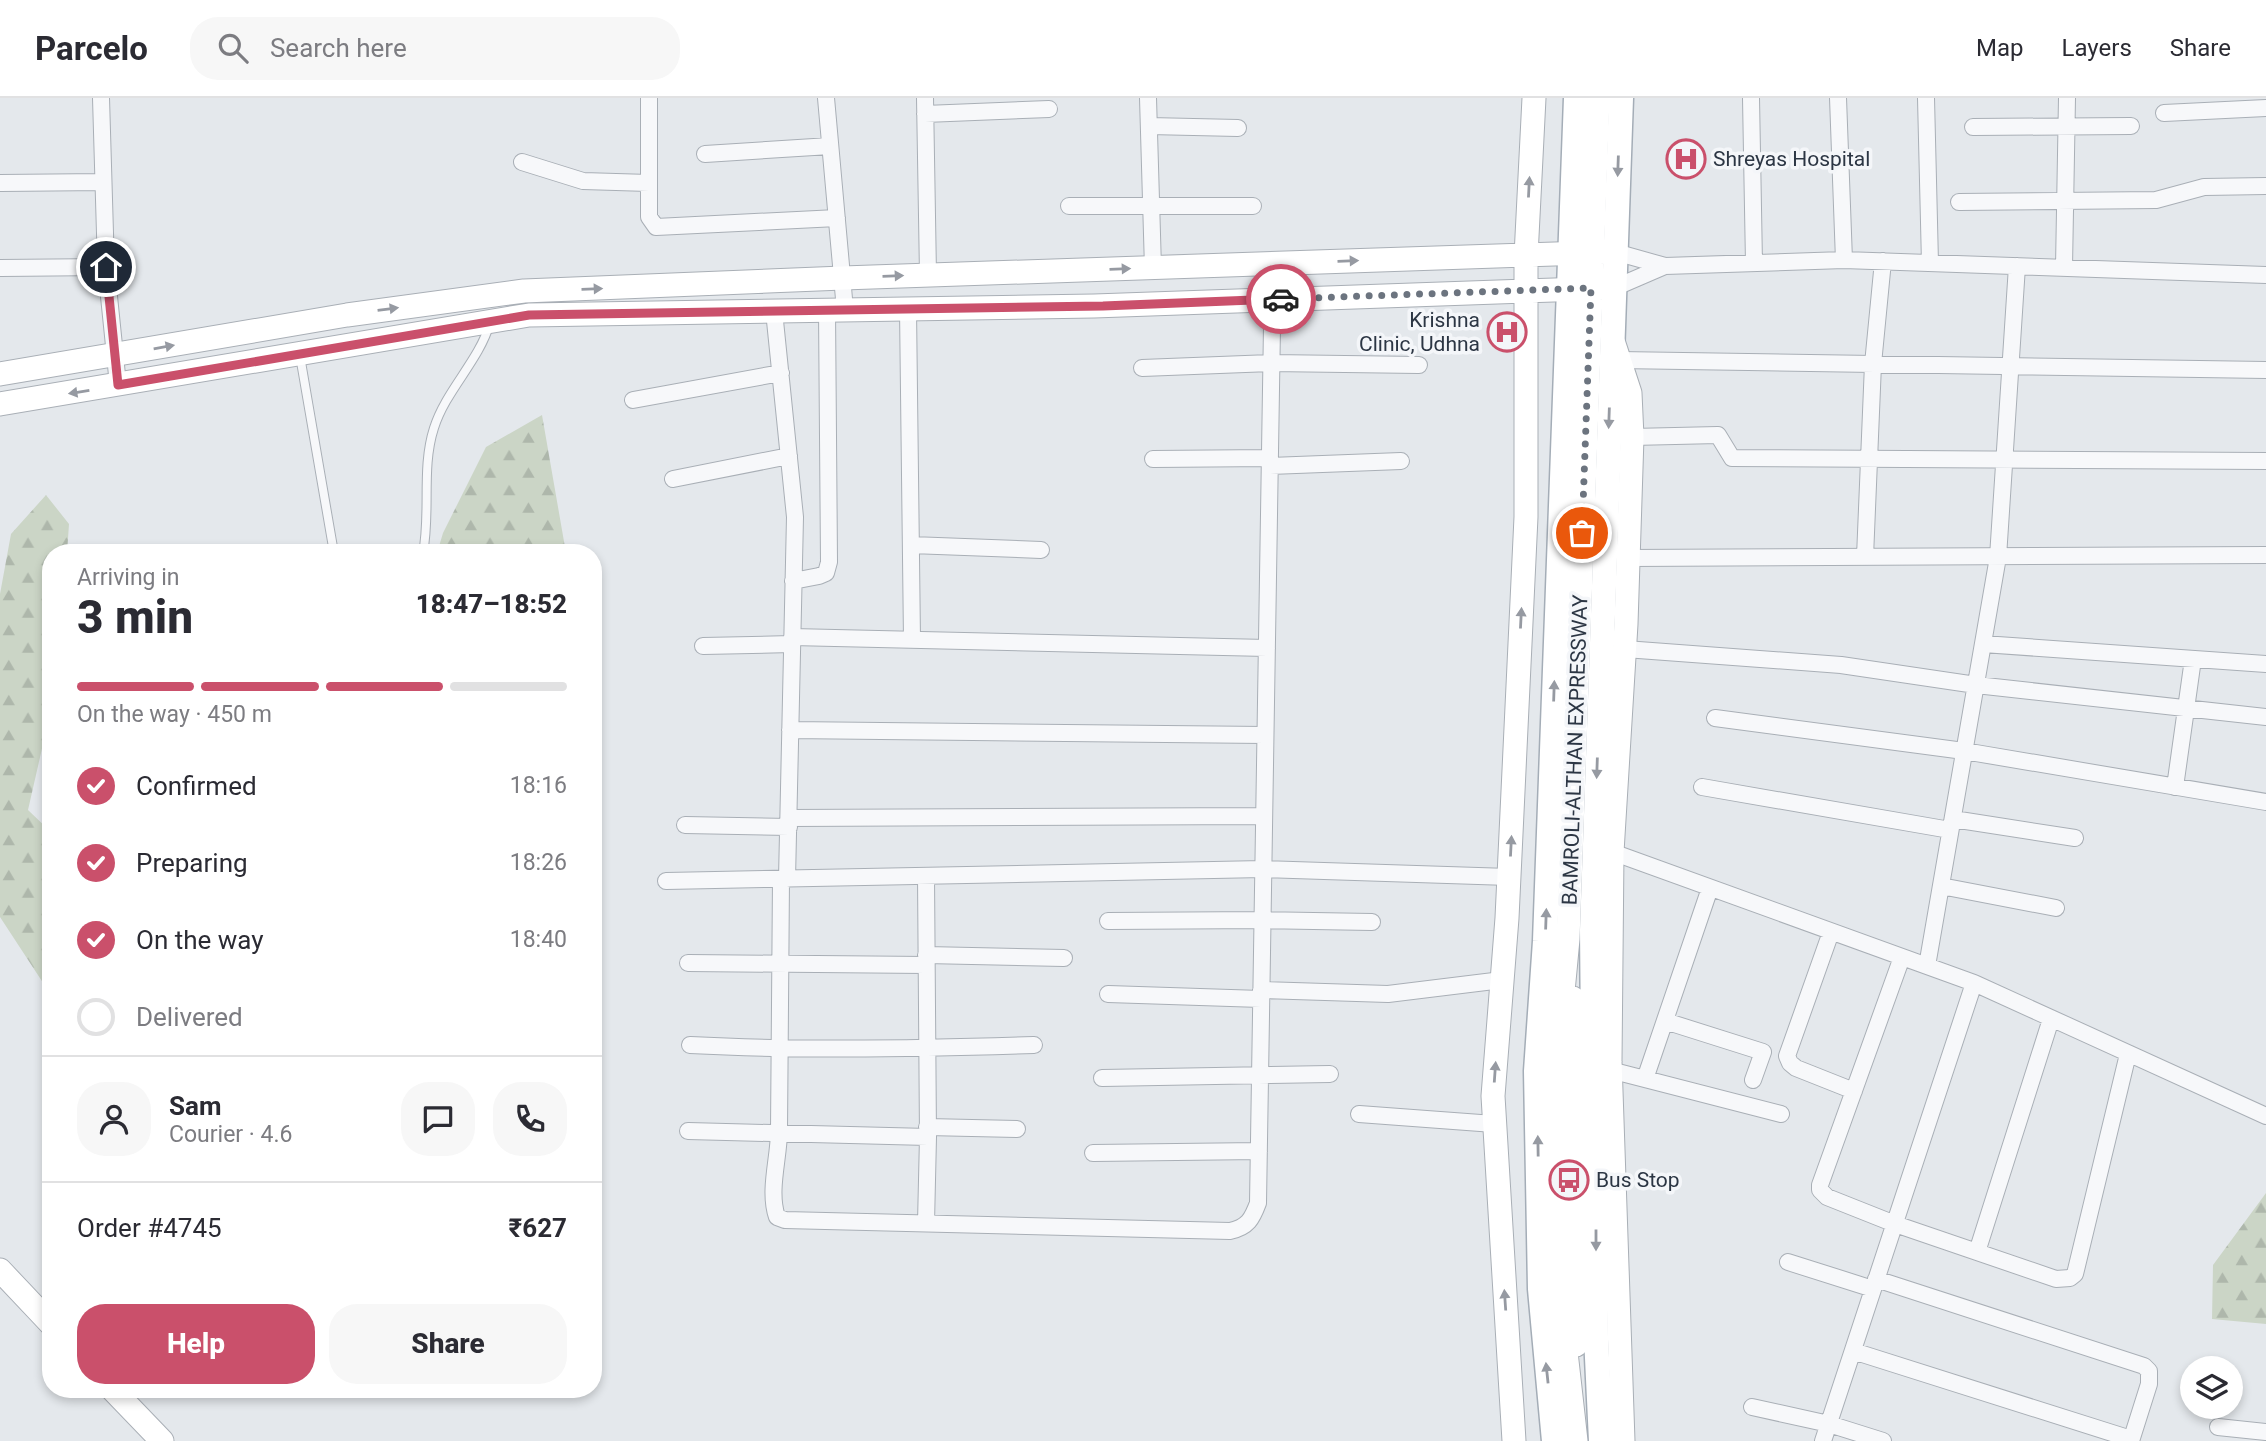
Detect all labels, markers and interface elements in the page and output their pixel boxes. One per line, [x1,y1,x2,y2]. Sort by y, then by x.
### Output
search box [190,17,680,80]
text: Parcelo [35,29,148,68]
icon: search [214,29,252,67]
text: Search here [270,33,407,63]
text: Map [1976,34,2024,62]
text: Layers [2062,34,2132,62]
text: Share [2170,34,2231,62]
hospital icon: Shreyas Hospital [1665,138,1707,180]
place label: Shreyas Hospital [1713,147,1870,171]
one-way arrow [1613,155,1624,177]
one-way arrow [1524,176,1535,198]
pin [76,237,136,297]
icon: home [87,248,125,286]
one-way arrow [1337,256,1359,267]
one-way arrow [1110,263,1132,274]
courier [1246,264,1316,334]
one-way arrow [882,271,904,282]
icon: car [1262,280,1300,318]
one-way arrow [582,283,604,294]
one-way arrow [377,304,399,315]
place label: Krishna Clinic, Udhna [1359,308,1480,356]
hospital icon: Krishna Clinic, Udhna [1486,311,1528,353]
one-way arrow [153,341,175,352]
one-way arrow [68,387,90,398]
one-way arrow [1604,407,1615,429]
pin [1552,503,1612,563]
icon: bag [1563,514,1601,552]
text: Arriving in [77,564,180,591]
text: 18:47–18:52 [416,589,567,619]
text: 3 min [77,590,193,644]
street label: BAMROLI-ALTHAN EXPRESSWAY [1558,594,1592,906]
one-way arrow [1516,607,1527,629]
one-way arrow [1549,680,1560,702]
text: On the way · 450 m [77,701,272,728]
one-way arrow [1592,757,1603,779]
icon: check [77,767,115,805]
text: Confirmed [136,771,257,801]
text: 18:16 [510,772,567,799]
one-way arrow [1505,834,1516,856]
icon: check [77,844,115,882]
text: Preparing [136,848,248,878]
text: 18:26 [510,849,567,876]
one-way arrow [1540,908,1551,930]
icon: check [77,921,115,959]
text: On the way [136,925,264,955]
text: 18:40 [510,926,567,953]
text: Delivered [136,1002,243,1032]
one-way arrow [1490,1061,1501,1083]
button: person [77,1082,151,1156]
button: chat [401,1082,475,1156]
button: phone [493,1082,567,1156]
text: Sam [169,1091,221,1121]
text: Courier · 4.6 [169,1121,292,1148]
one-way arrow [1532,1135,1543,1157]
bus stop icon: Bus Stop [1548,1159,1590,1201]
place label: Bus Stop [1596,1168,1680,1192]
text: Order #4745 [77,1213,222,1243]
text: ₹627 [509,1213,567,1243]
one-way arrow [1590,1229,1602,1251]
one-way arrow [1499,1288,1510,1310]
button: Help [77,1304,315,1384]
button: Share [329,1304,567,1384]
map controls [2180,1356,2243,1419]
button: layers [2180,1356,2243,1419]
one-way arrow [1542,1362,1553,1384]

